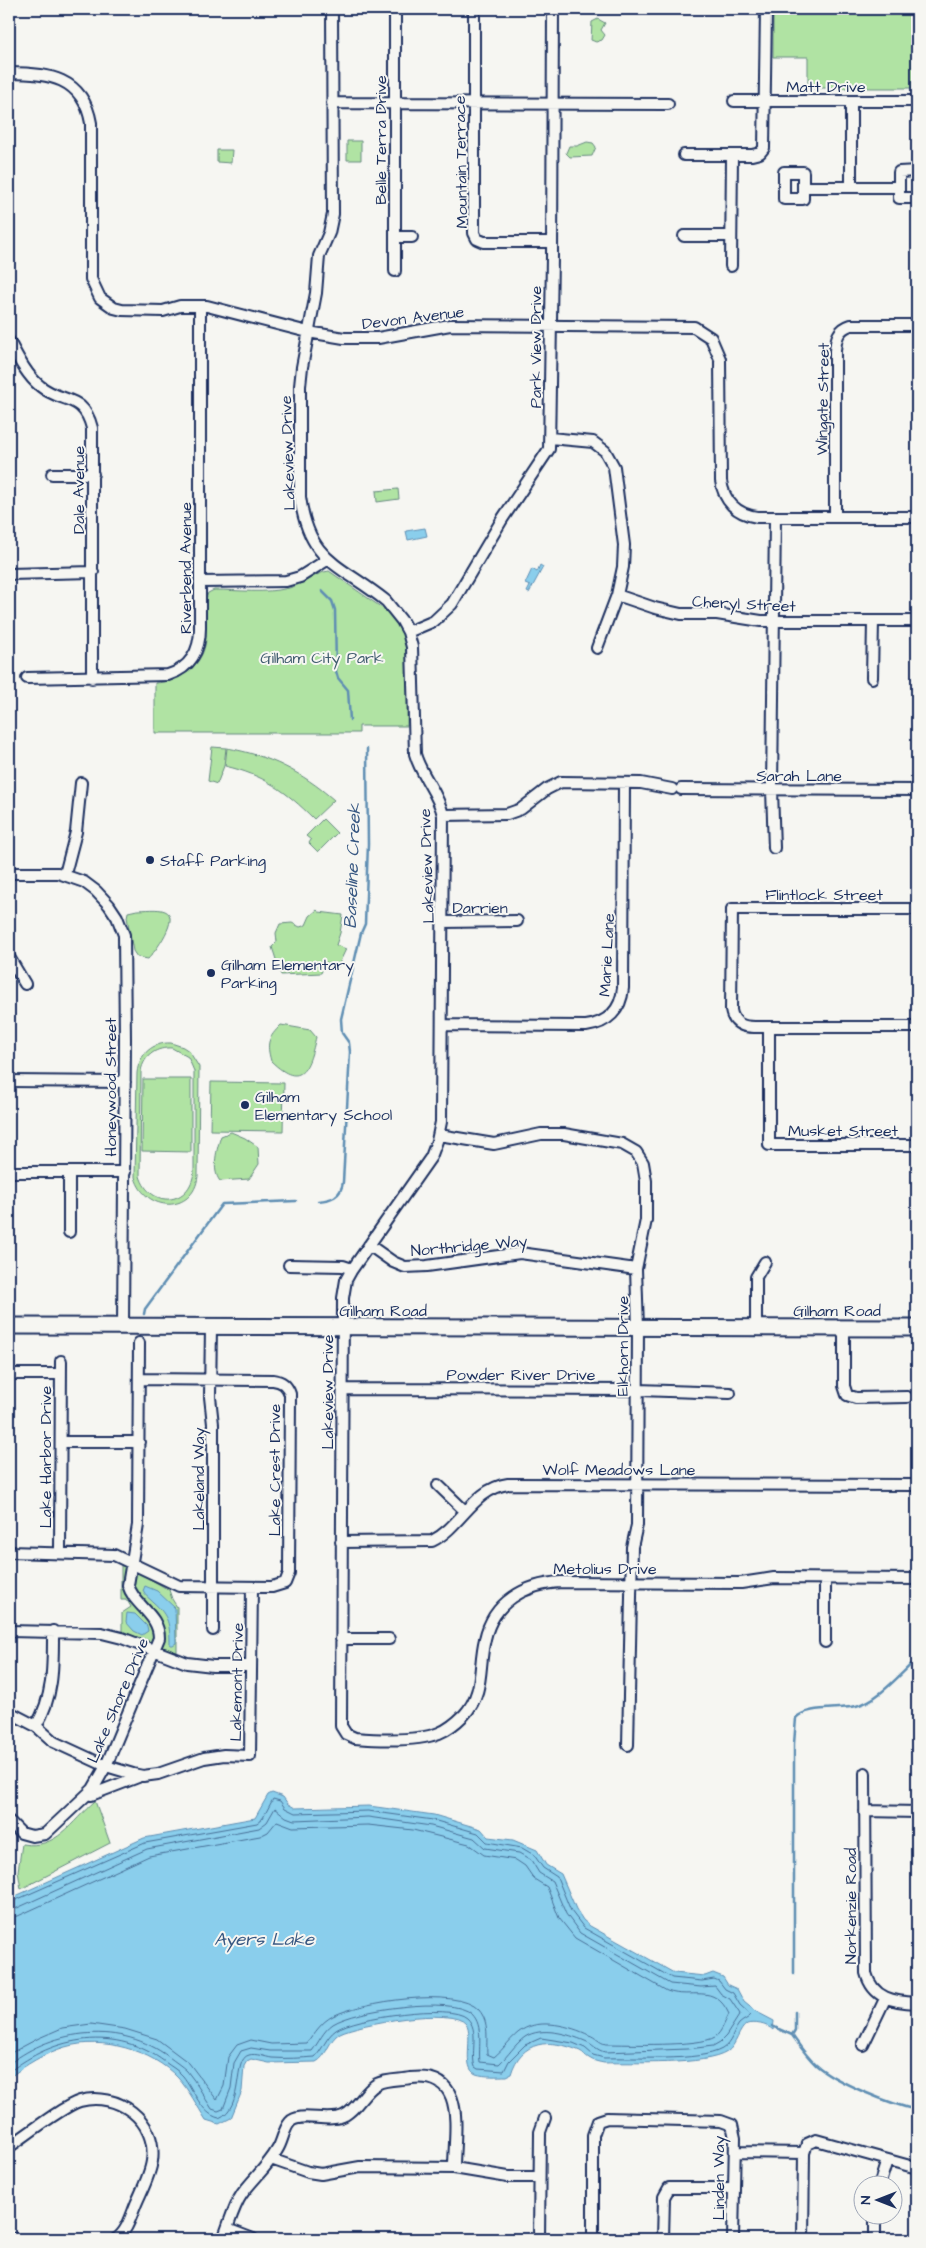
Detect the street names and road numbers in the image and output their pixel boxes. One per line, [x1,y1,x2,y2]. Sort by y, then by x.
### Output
street label: Belle Terra Drive [370,75,392,205]
street label: Matt Drive [786,76,866,98]
street label: Mountain Terrace [449,95,473,229]
street label: Park View Drive [525,285,547,408]
street label: Devon Avenue [361,301,466,335]
street label: Wingate Street [811,342,836,456]
street label: Lakeview Drive [275,395,301,511]
street label: Dale Avenue [68,446,90,534]
street label: Riverbend Avenue [175,502,197,634]
street label: Cheryl Street [691,590,797,619]
street label: Sarah Lane [756,765,842,787]
street label: Lakeview Drive [414,808,440,924]
street label: Flintlock Street [765,884,883,906]
street label: Darrien [452,897,508,919]
street label: Marie Lane [594,912,620,997]
street label: Honeywood Street [100,1017,123,1157]
street label: Musket Street [788,1120,899,1142]
street label: Northridge Way [410,1230,529,1263]
street label: Elkhorn Drive [612,1295,634,1396]
street label: Gilham Road [339,1300,427,1322]
street label: Gilham Road [793,1300,881,1322]
street label: Lakeview Drive [317,1334,339,1450]
street label: Powder River Drive [447,1364,596,1386]
street label: Lake Harbor Drive [35,1385,57,1528]
street label: Lake Crest Drive [264,1403,286,1536]
street label: Lakeland Way [188,1427,211,1530]
street label: Wolf Meadows Lane [543,1459,696,1481]
street label: Metolius Drive [553,1558,657,1580]
street label: Lakemont Drive [225,1622,249,1742]
street label: Lake Shore Drive [82,1634,154,1766]
street label: Norkenzie Road [840,1848,862,1964]
street label: Linden Way [708,2135,731,2220]

